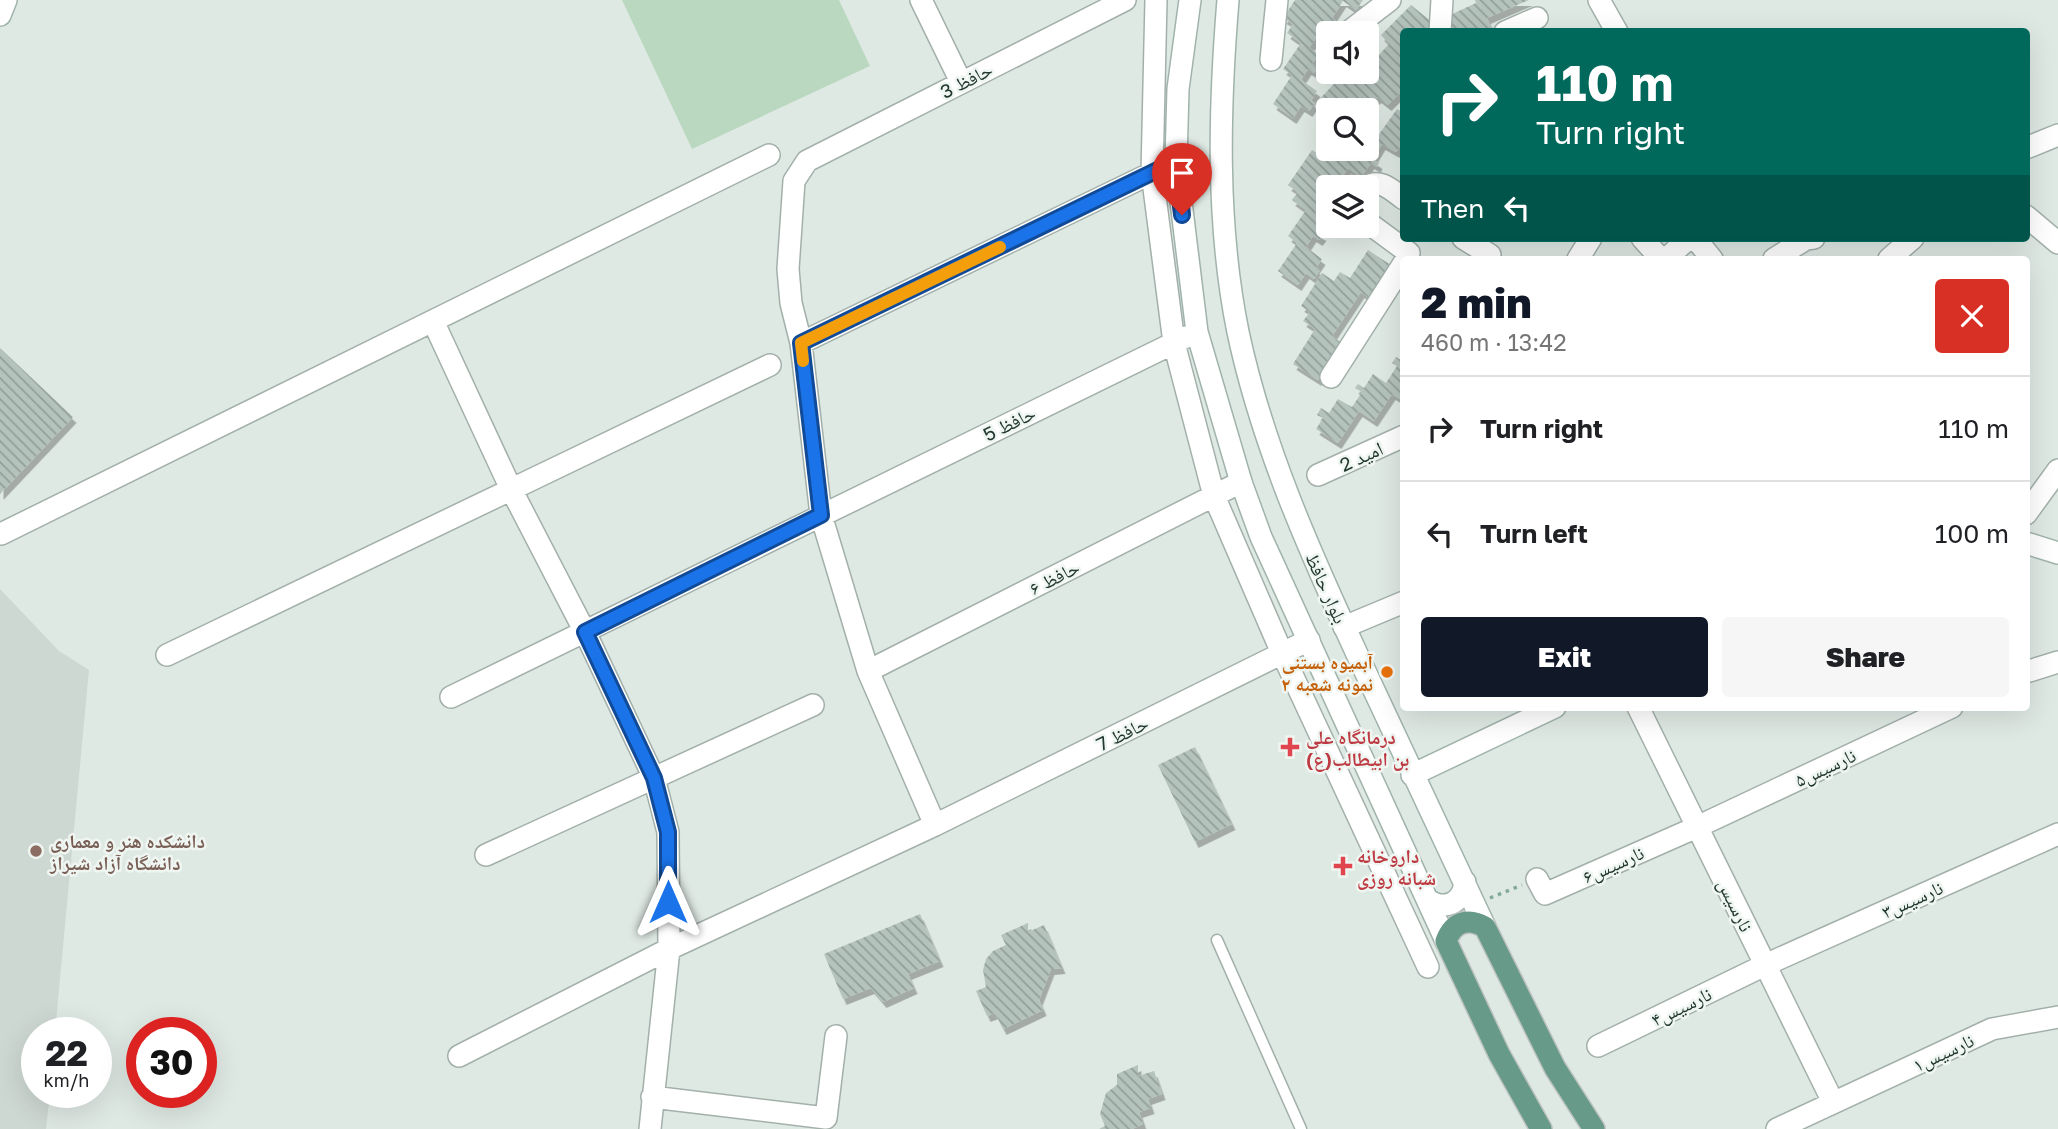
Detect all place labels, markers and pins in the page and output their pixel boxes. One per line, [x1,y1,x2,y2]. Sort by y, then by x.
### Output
pin [1152,143,1212,215]
place label: آبمیوه بستنی نمونه شعبه ۲ [1282,650,1374,695]
marker: آبمیوه بستنی نمونه شعبه ۲ [1379,664,1395,680]
place label: درمانگاه علی بن ابیطالب(ع) [1306,725,1409,772]
marker: درمانگاه علی بن ابیطالب(ع) [1280,737,1300,757]
place label: دانشکده هنر و معماری دانشگاه آزاد شیراز [49,829,205,874]
marker: دانشکده هنر و معماری دانشگاه آزاد شیراز [28,843,44,859]
place label: داروخانه شبانه روزی [1357,844,1436,890]
marker: داروخانه شبانه روزی [1335,858,1351,874]

